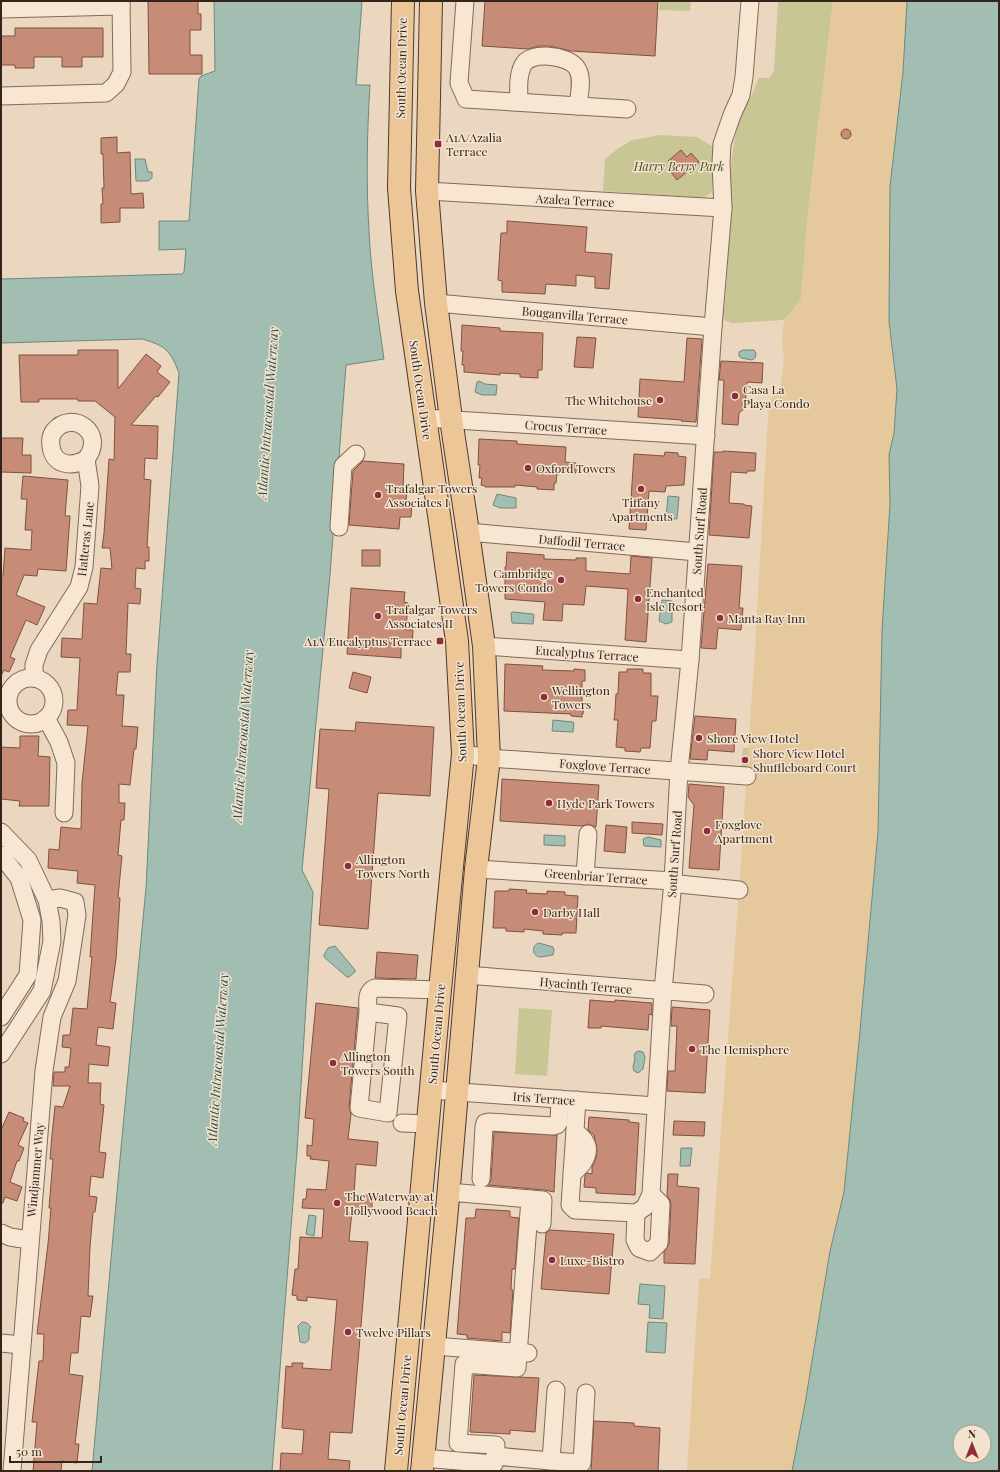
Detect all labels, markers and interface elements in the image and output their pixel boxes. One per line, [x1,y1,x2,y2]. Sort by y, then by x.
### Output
street label: South Ocean Drive [392,18,410,118]
place label: A1A/Azalia Terrace [445,129,502,159]
marker: A1A/Azalia Terrace [433,139,443,149]
park label: Harry Berry Park [633,158,724,174]
street label: Azalea Terrace [534,190,615,210]
street label: Bouganvilla Terrace [521,302,629,328]
water label: Atlantic Intracoastal Waterway [252,326,281,502]
street label: South Ocean Drive [406,339,436,441]
place label: Casa La Playa Condo [743,381,810,411]
marker: Casa La Playa Condo [730,391,740,401]
place label: The Whitehouse [565,392,652,408]
marker: The Whitehouse [655,395,665,405]
street label: Crocus Terrace [524,416,608,438]
place label: Oxford Towers [536,460,615,476]
marker: Oxford Towers [523,463,533,473]
place label: Trafalgar Towers Associates I [385,480,477,510]
marker: Tiffany Apartments [636,484,646,494]
street label: South Surf Road [688,487,710,575]
marker: Trafalgar Towers Associates I [373,490,383,500]
place label: Tiffany Apartments [608,494,673,524]
street label: Hatteras Lane [73,501,97,577]
street label: Daffodil Terrace [538,530,626,554]
place label: Cambridge Towers Condo [475,565,553,595]
marker: Cambridge Towers Condo [556,575,566,585]
place label: Enchanted Isle Resort [646,584,704,614]
marker: Enchanted Isle Resort [633,594,643,604]
place label: Trafalgar Towers Associates II [385,601,477,631]
place label: Manta Ray Inn [728,610,805,626]
marker: Trafalgar Towers Associates II [373,611,383,621]
marker: Manta Ray Inn [715,613,725,623]
place label: A1A/Eucalyptus Terrace [304,633,432,649]
marker: A1A/Eucalyptus Terrace [435,636,445,646]
street label: Eucalyptus Terrace [535,641,639,665]
water label: Atlantic Intracoastal Waterway [227,649,256,825]
street label: South Ocean Drive [450,661,470,763]
place label: Wellington Towers [551,682,610,712]
marker: Wellington Towers [539,692,549,702]
place label: Shore View Hotel [707,730,799,746]
marker: Shore View Hotel [694,733,704,743]
place label: Shore View Hotel Shuffleboard Court [753,745,857,775]
street label: Foxglove Terrace [559,755,651,777]
marker: Shore View Hotel Shuffleboard Court [740,755,750,765]
place label: Hyde Park Towers [557,795,654,811]
marker: Hyde Park Towers [544,798,554,808]
street label: South Surf Road [663,810,685,898]
place label: Foxglove Apartment [714,816,774,846]
marker: Foxglove Apartment [702,826,712,836]
place label: Allington Towers North [355,851,430,881]
marker: Allington Towers North [343,861,353,871]
street label: Greenbriar Terrace [544,864,648,888]
place label: Darby Hall [543,904,600,920]
marker: Darby Hall [530,907,540,917]
water label: Atlantic Intracoastal Waterway [202,972,231,1148]
street label: Hyacinth Terrace [539,973,633,997]
street label: South Ocean Drive [424,983,448,1085]
place label: The Hemisphere [700,1041,789,1057]
marker: The Hemisphere [687,1044,697,1054]
place label: Allington Towers South [340,1048,415,1078]
marker: Allington Towers South [328,1058,338,1068]
street label: Iris Terrace [512,1088,576,1108]
street label: Windjammer Way [23,1122,47,1219]
place label: The Waterway at Hollywood Beach [345,1188,438,1218]
marker: The Waterway at Hollywood Beach [332,1198,342,1208]
place label: Luxe-Bistro [560,1252,625,1268]
marker: Luxe-Bistro [547,1255,557,1265]
place label: Twelve Pillars [356,1324,431,1340]
marker: Twelve Pillars [343,1327,353,1337]
street label: South Ocean Drive [390,1354,414,1456]
north arrow [952,1424,992,1464]
text: N [968,1426,976,1441]
scale bar [10,1438,101,1464]
text: 50 m [16,1443,42,1459]

